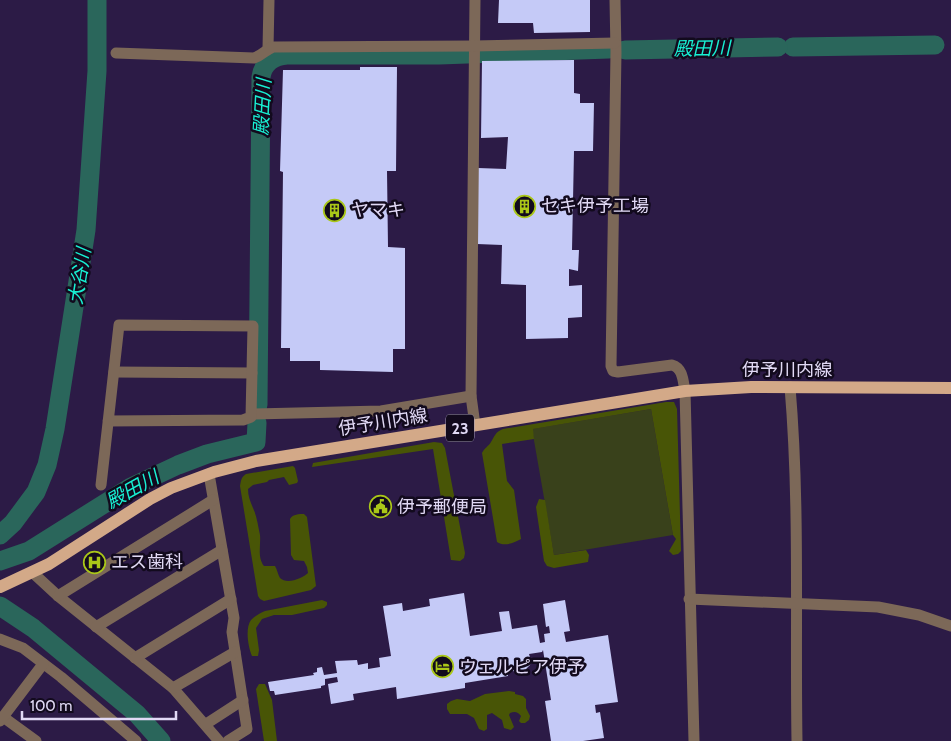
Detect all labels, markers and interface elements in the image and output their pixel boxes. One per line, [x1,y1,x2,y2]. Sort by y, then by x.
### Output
water label: 殿田川 [673,36,733,60]
water label: 殿田川 [250,76,276,136]
building icon: セキ伊予工場 [513,194,537,218]
place label: セキ伊予工場 [541,195,649,217]
building icon: ヤマキ [323,198,347,222]
place label: ヤマキ [351,199,405,221]
water label: 大谷川 [64,244,96,306]
street label: 伊予川内線 [742,359,832,381]
street label: 伊予川内線 [337,404,429,440]
road number: 23 [446,414,474,442]
water label: 殿田川 [102,465,164,513]
public building icon: 伊予郵便局 [369,495,393,519]
place label: 伊予郵便局 [397,496,487,518]
hospital icon: エス歯科 [83,550,107,574]
place label: エス歯科 [111,551,183,573]
hotel icon: ウェルピア伊予 [431,655,455,679]
place label: ウェルピア伊予 [459,656,585,678]
scale bar [22,688,176,720]
text: 100 m [30,697,72,715]

